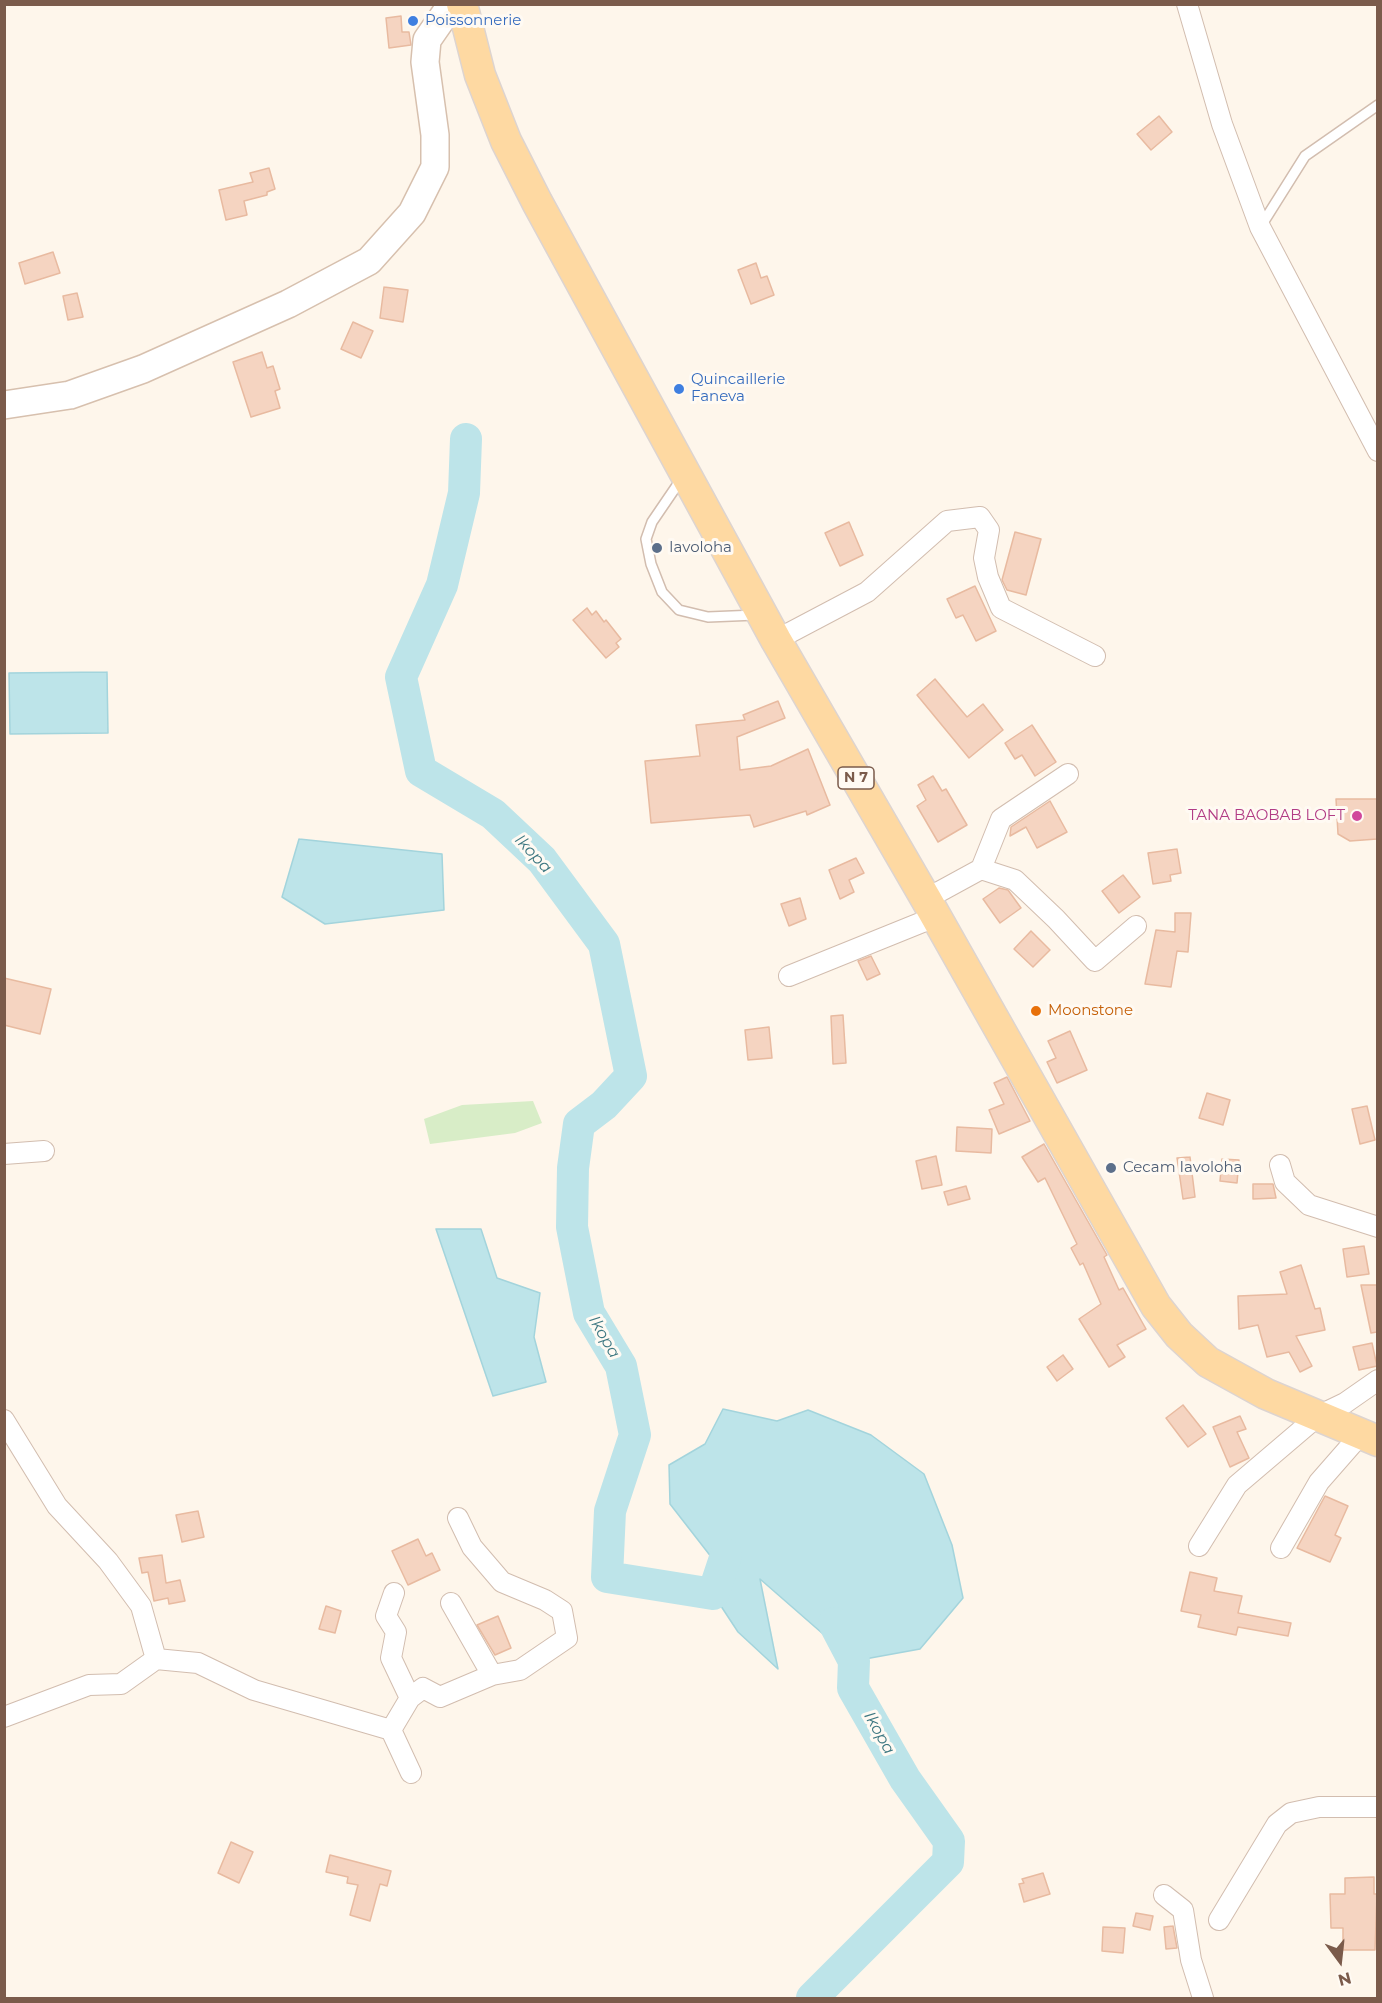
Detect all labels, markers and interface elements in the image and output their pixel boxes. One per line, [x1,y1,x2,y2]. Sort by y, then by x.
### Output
place label: Poissonnerie [425,12,521,30]
marker: Poissonnerie [406,14,420,28]
place label: Quincaillerie Faneva [691,371,785,406]
marker: Quincaillerie Faneva [672,382,686,396]
place label: Iavoloha [669,539,732,557]
marker: Iavoloha [650,541,664,555]
road number: N 7 [838,767,874,789]
place label: TANA BAOBAB LOFT [1188,807,1345,825]
marker: TANA BAOBAB LOFT [1350,809,1364,823]
water label: Ikopa [510,831,556,877]
place label: Moonstone [1048,1002,1133,1020]
marker: Moonstone [1029,1004,1043,1018]
place label: Cecam Iavoloha [1123,1159,1242,1177]
marker: Cecam Iavoloha [1104,1161,1118,1175]
water label: Ikopa [584,1312,624,1362]
water label: Ikopa [860,1708,898,1758]
north arrow [1310,1931,1370,1991]
text: N [1336,1968,1353,1990]

